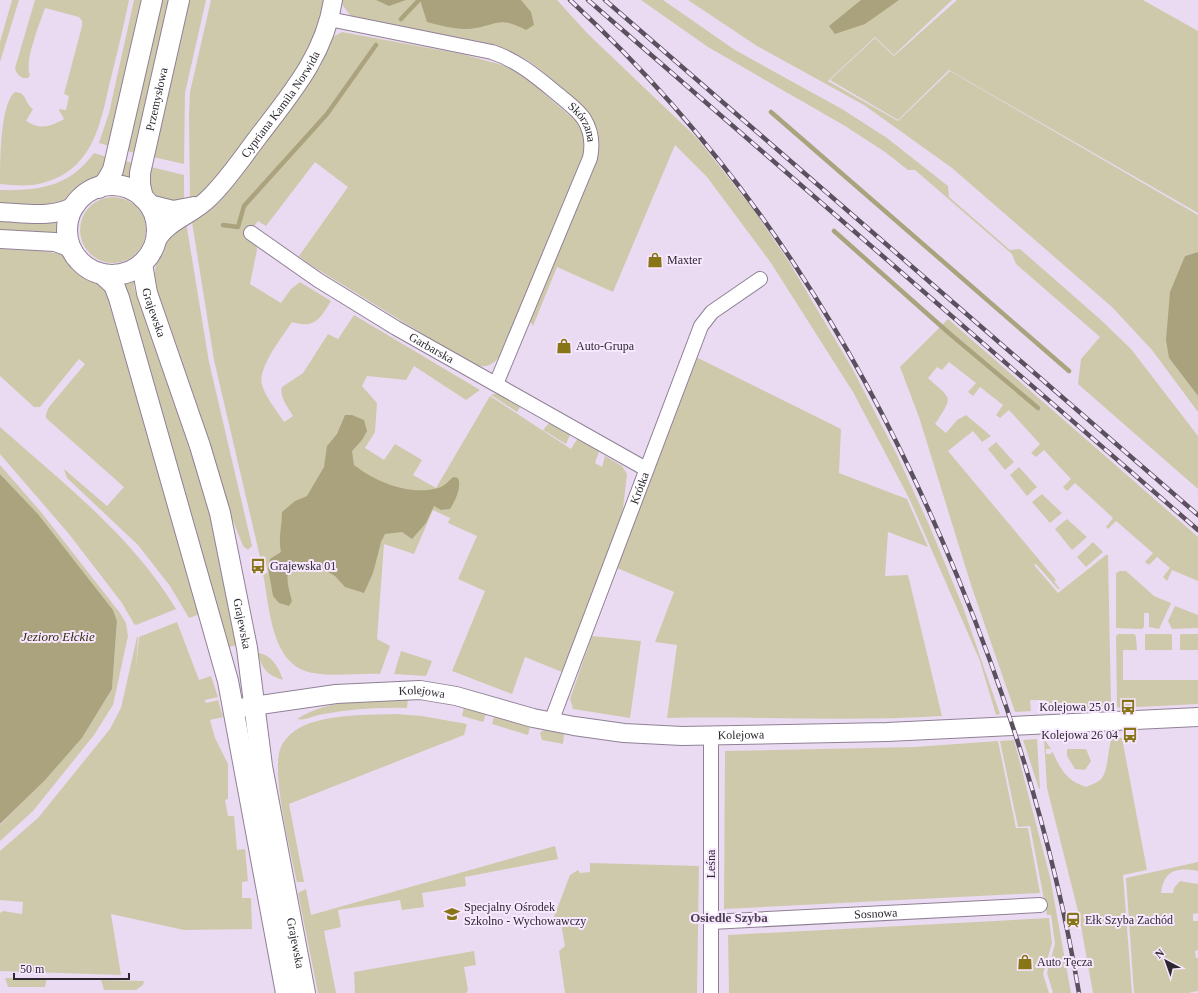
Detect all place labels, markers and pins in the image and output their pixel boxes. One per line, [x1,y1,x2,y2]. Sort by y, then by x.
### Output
shop icon: Maxter [646,251,664,269]
place label: Maxter [667,253,702,267]
shop icon: Auto-Grupa [555,337,573,355]
place label: Auto-Grupa [576,339,635,353]
bus stop icon: Grajewska 01 [249,557,267,575]
place label: Grajewska 01 [270,559,336,573]
bus stop icon: Kolejowa 25 01 [1119,698,1137,716]
place label: Kolejowa 25 01 [1039,700,1116,714]
bus stop icon: Kolejowa 26 04 [1121,726,1139,744]
place label: Kolejowa 26 04 [1041,728,1118,742]
place label: Specjalny Ośrodek Szkolno - Wychowawczy [464,900,586,928]
school or university icon: Specjalny Ośrodek Szkolno - Wychowawczy [443,905,461,923]
station icon: Ełk Szyba Zachód [1064,911,1082,929]
place label: Ełk Szyba Zachód [1085,913,1173,927]
shop icon: Auto Tęcza [1016,953,1034,971]
place label: Auto Tęcza [1037,955,1093,969]

